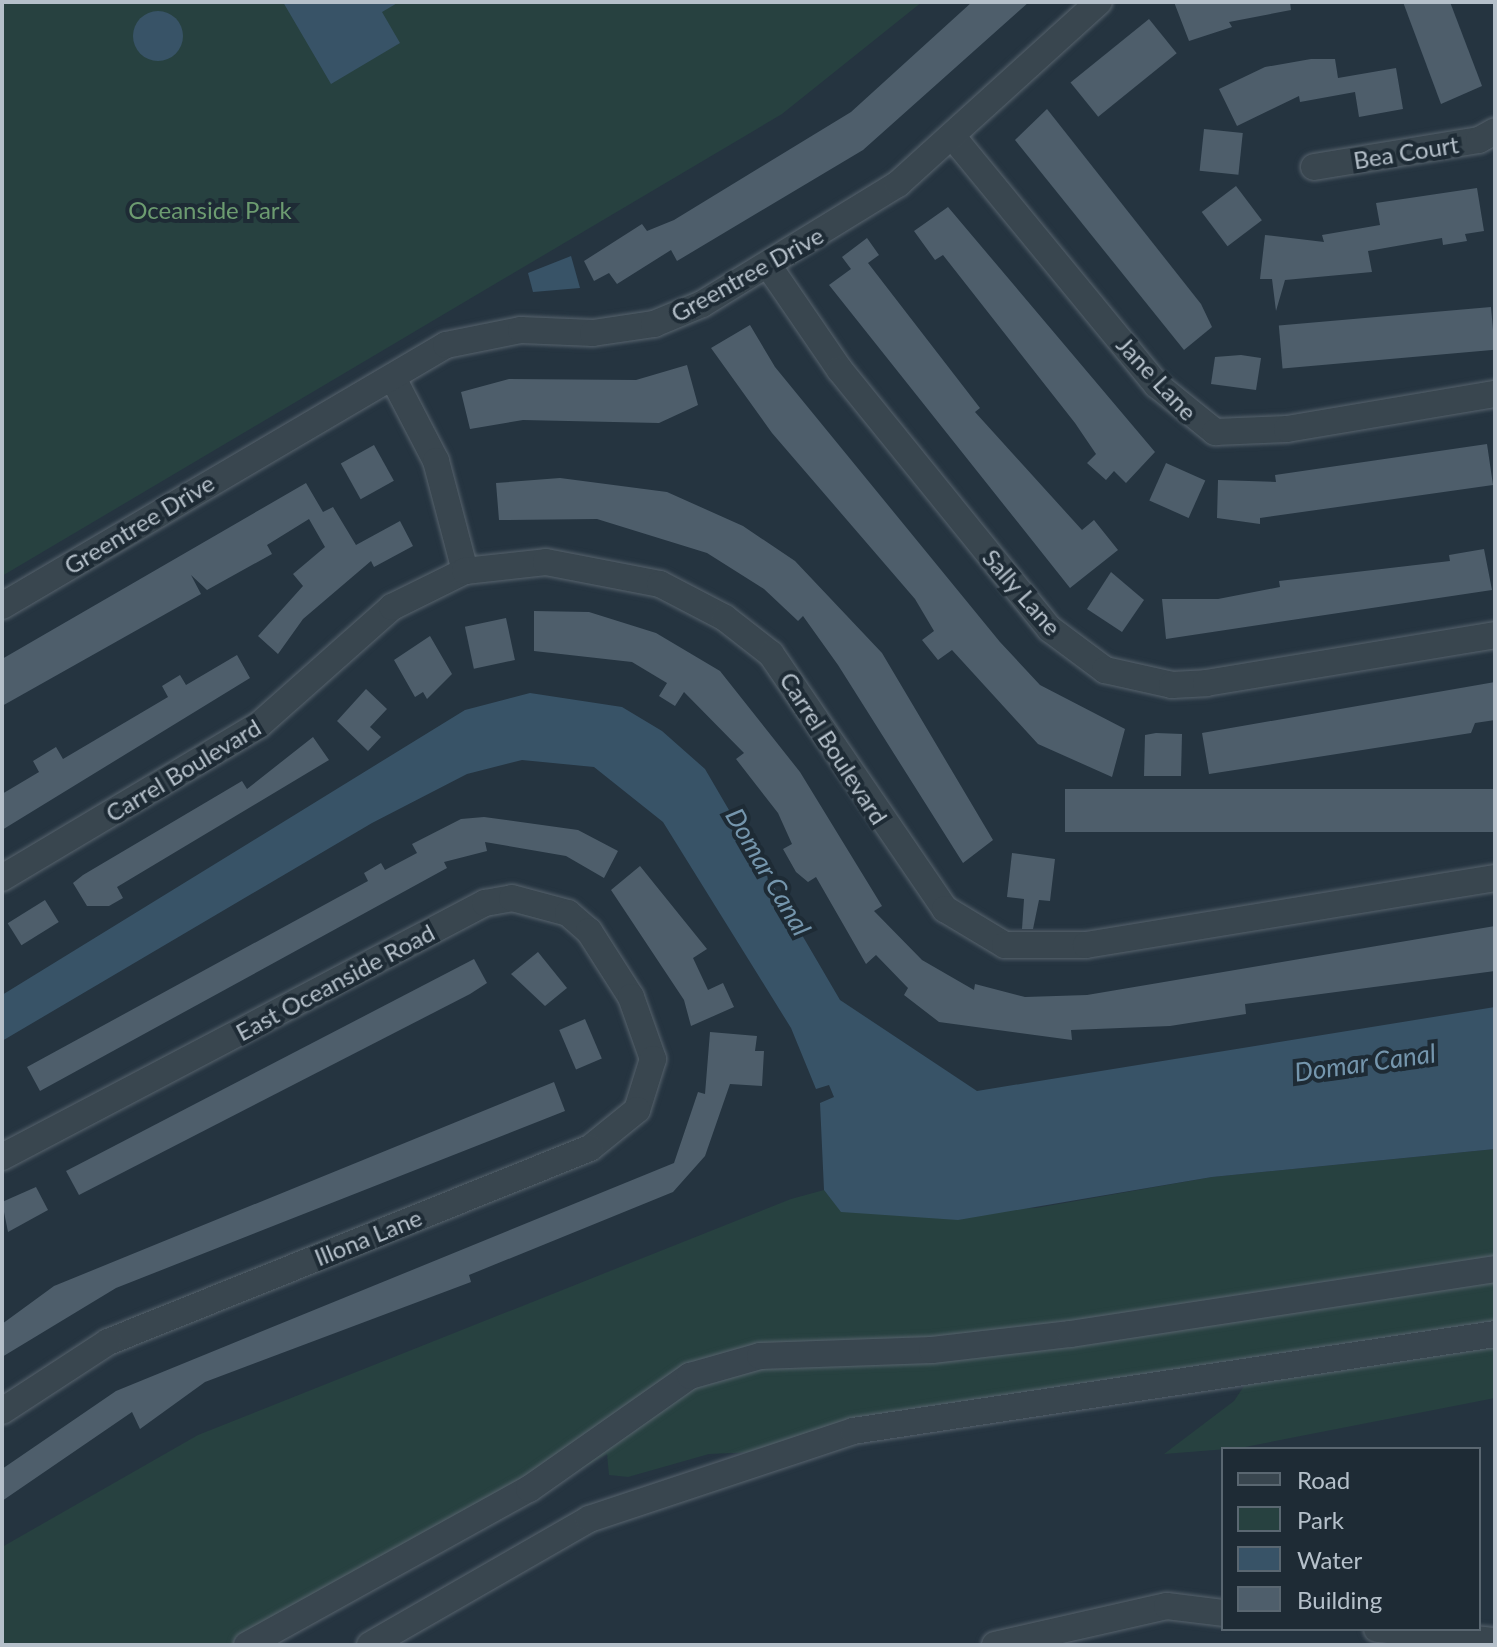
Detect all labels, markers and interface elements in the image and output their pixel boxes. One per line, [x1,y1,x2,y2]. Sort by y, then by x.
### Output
street label: Bea Court [1351,129,1461,175]
park label: Oceanside Park [128,196,292,224]
street label: Greentree Drive [666,220,828,328]
street label: Jane Lane [1111,330,1203,426]
street label: Greentree Drive [59,468,219,580]
street label: Sally Lane [977,543,1067,641]
street label: Carrel Boulevard [774,667,894,829]
street label: Carrel Boulevard [100,712,266,828]
water label: Domar Canal [719,802,817,942]
street label: East Oceanside Road [231,917,439,1047]
water label: Domar Canal [1292,1038,1438,1088]
street label: Illona Lane [310,1202,426,1272]
legend [1221,1447,1481,1631]
text: Road [1297,1465,1350,1494]
text: Park [1297,1505,1344,1534]
text: Water [1297,1545,1362,1574]
text: Building [1297,1585,1382,1614]

